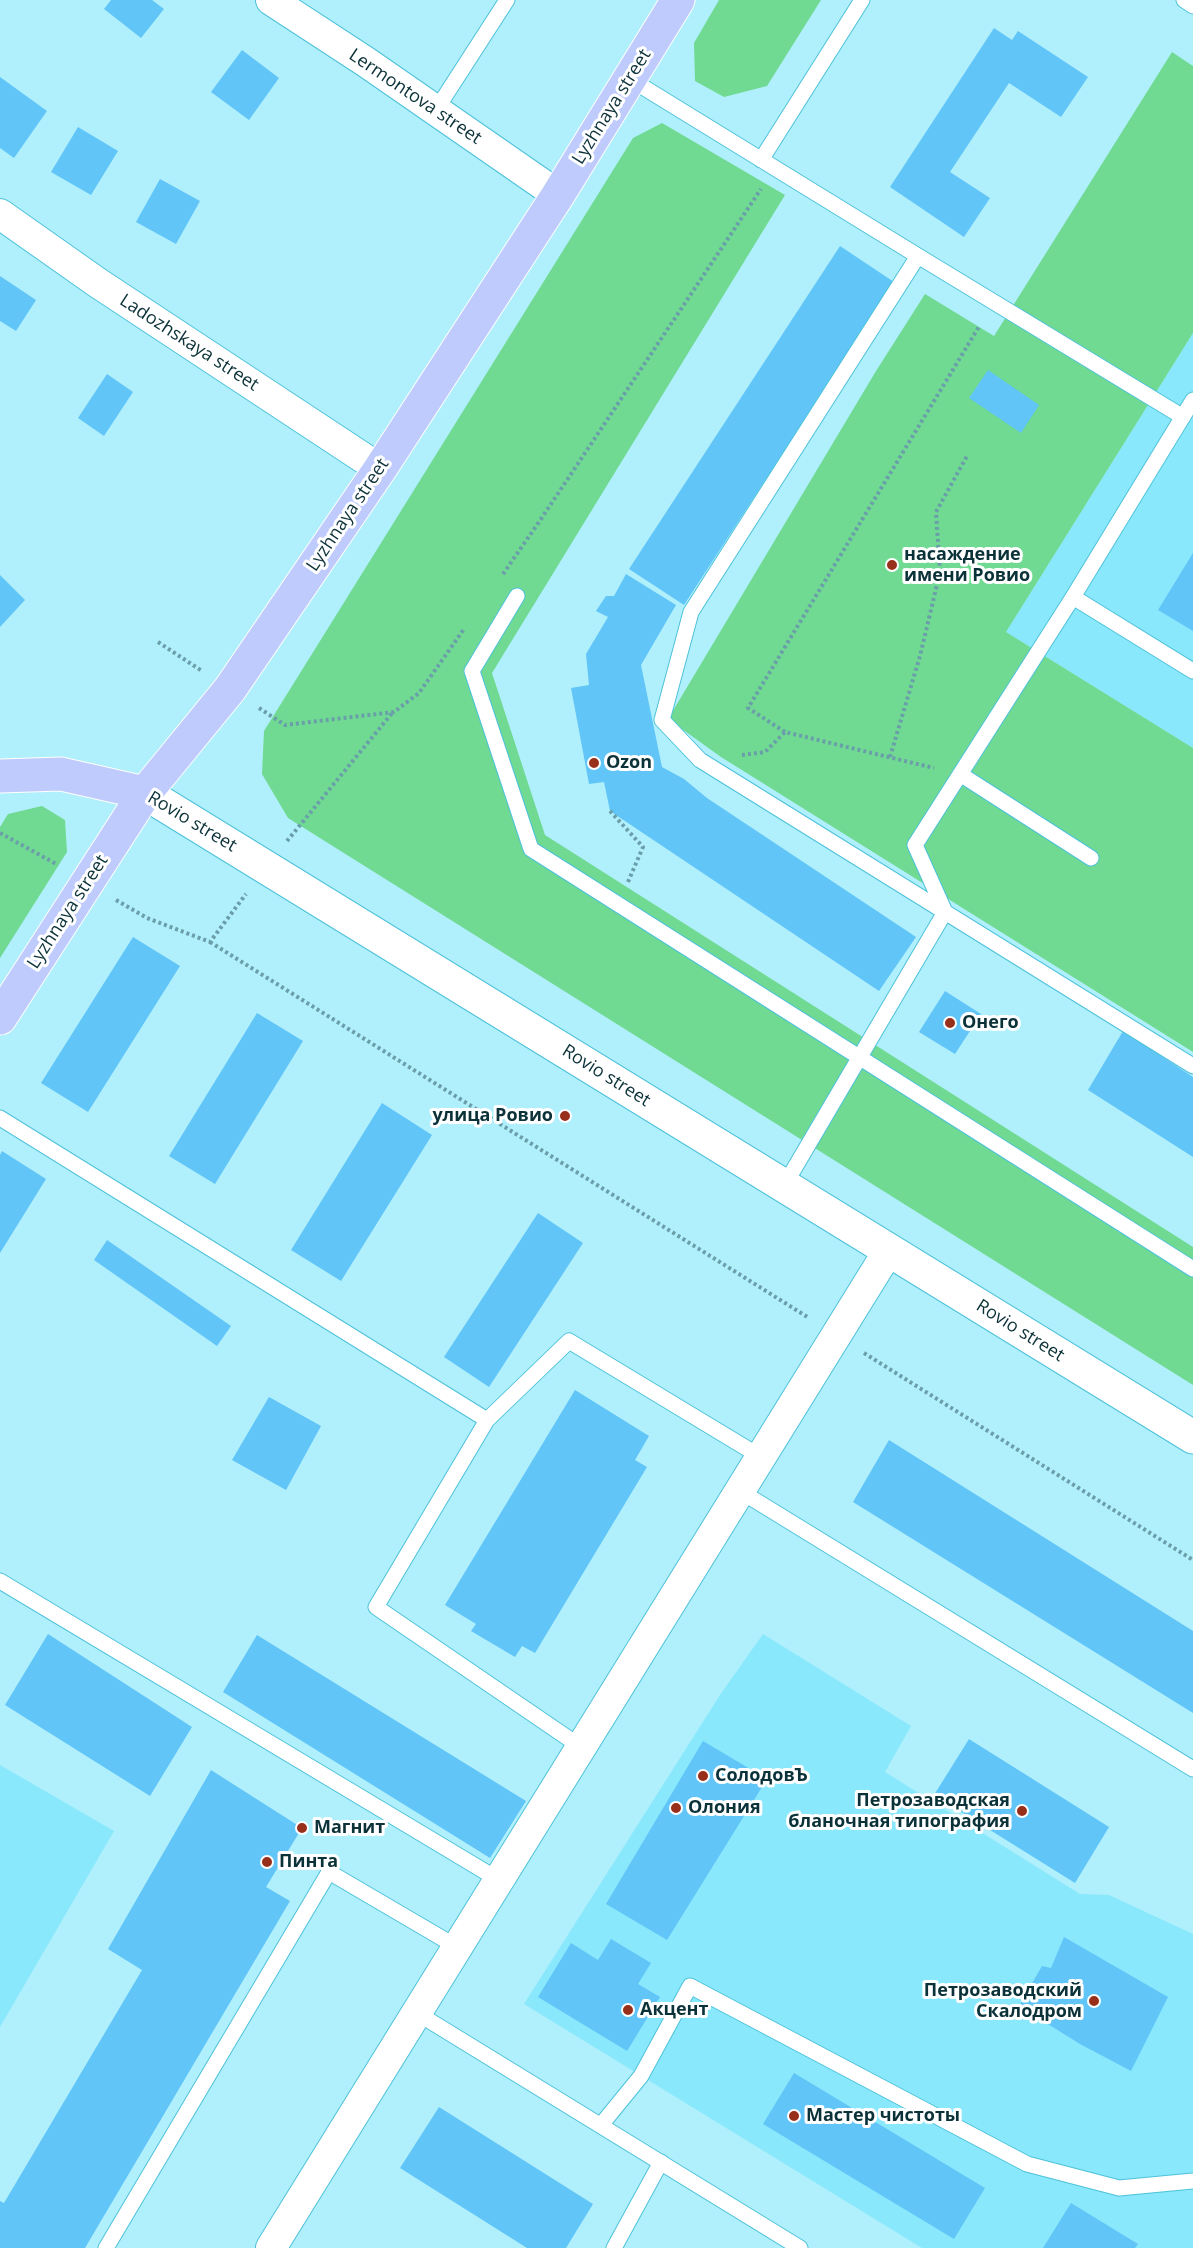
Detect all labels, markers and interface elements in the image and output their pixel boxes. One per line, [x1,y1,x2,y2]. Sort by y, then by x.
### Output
street label: Lermontova street [345,45,485,149]
street label: Lyzhnaya street [568,45,656,169]
street label: Ladozhskaya street [115,290,263,396]
street label: Lyzhnaya street [302,454,394,576]
place label: насаждение имени Ровио [904,544,1030,586]
marker: насаждение имени Ровио [885,558,899,572]
place label: Ozon [606,752,652,774]
marker: Ozon [587,756,601,770]
street label: Rovio street [144,787,240,857]
street label: Lyzhnaya street [23,851,113,973]
place label: Онего [962,1012,1019,1034]
marker: Онего [943,1016,957,1030]
street label: Rovio street [558,1040,654,1112]
place label: улица Ровио [432,1105,553,1127]
marker: улица Ровио [558,1109,572,1123]
street label: Rovio street [972,1295,1068,1367]
place label: СолодовЪ [715,1765,808,1787]
marker: СолодовЪ [696,1769,710,1783]
place label: Петрозаводская бланочная типография [788,1790,1010,1832]
place label: Олония [688,1797,761,1819]
marker: Олония [669,1801,683,1815]
marker: Петрозаводская бланочная типография [1015,1804,1029,1818]
place label: Магнит [314,1817,385,1839]
marker: Магнит [295,1821,309,1835]
place label: Пинта [279,1851,338,1873]
marker: Пинта [260,1855,274,1869]
place label: Петрозаводский Скалодром [924,1980,1082,2022]
marker: Петрозаводский Скалодром [1087,1994,1101,2008]
place label: Акцент [640,1999,708,2021]
marker: Акцент [621,2003,635,2017]
place label: Мастер чистоты [806,2105,960,2127]
marker: Мастер чистоты [787,2109,801,2123]

